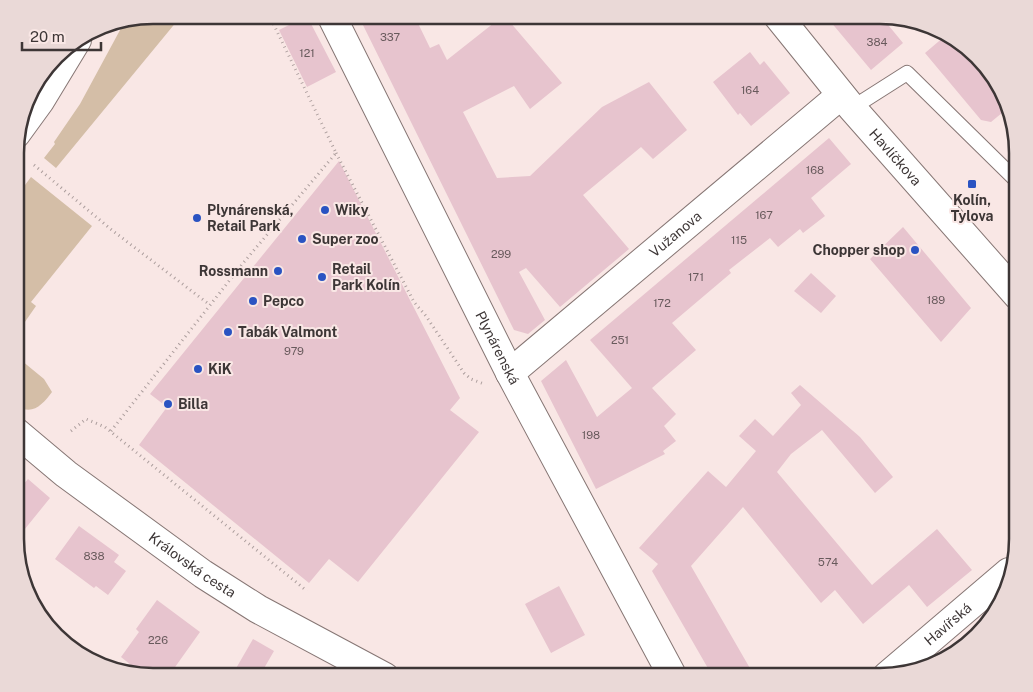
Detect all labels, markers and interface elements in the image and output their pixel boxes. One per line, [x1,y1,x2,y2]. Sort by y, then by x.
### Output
scale bar [22,20,101,52]
text: 20 m [30,28,65,45]
house number: 337 [380,31,400,43]
house number: 384 [867,36,888,48]
house number: 121 [299,47,315,59]
house number: 164 [741,84,759,96]
street label: Havlíčkova [866,125,925,189]
house number: 168 [806,164,824,176]
marker: Kolín, Tylova [966,178,978,190]
place label: Kolín, Tylova [951,192,993,224]
place label: Plynárenská, Retail Park [207,202,294,234]
place label: Wiky [335,202,369,218]
marker: Wiky [319,204,331,216]
street label: Vužanova [646,208,705,260]
house number: 167 [755,209,773,221]
marker: Plynárenská, Retail Park [191,212,203,224]
place label: Super zoo [312,231,379,247]
marker: Super zoo [296,233,308,245]
house number: 115 [731,234,747,246]
place label: Chopper shop [812,242,905,258]
marker: Chopper shop [909,244,921,256]
house number: 299 [491,248,511,260]
place label: Retail Park Kolín [332,261,400,293]
place label: Rossmann [199,263,268,279]
marker: Rossmann [272,265,284,277]
marker: Retail Park Kolín [316,271,328,283]
house number: 171 [688,271,704,283]
place label: Pepco [263,293,304,309]
house number: 189 [927,294,945,306]
marker: Pepco [247,295,259,307]
house number: 172 [653,297,671,309]
street label: Plynárenská [472,308,523,387]
place label: Tabák Valmont [238,324,337,340]
marker: Tabák Valmont [222,326,234,338]
house number: 251 [611,334,629,346]
house number: 979 [284,345,304,357]
place label: KiK [208,361,232,377]
marker: KiK [192,363,204,375]
place label: Billa [178,396,208,412]
marker: Billa [162,398,174,410]
house number: 198 [582,429,600,441]
street label: Královská cesta [146,529,239,601]
house number: 838 [83,550,105,562]
house number: 574 [818,556,838,568]
street label: Havířská [921,600,975,649]
house number: 226 [148,634,168,646]

